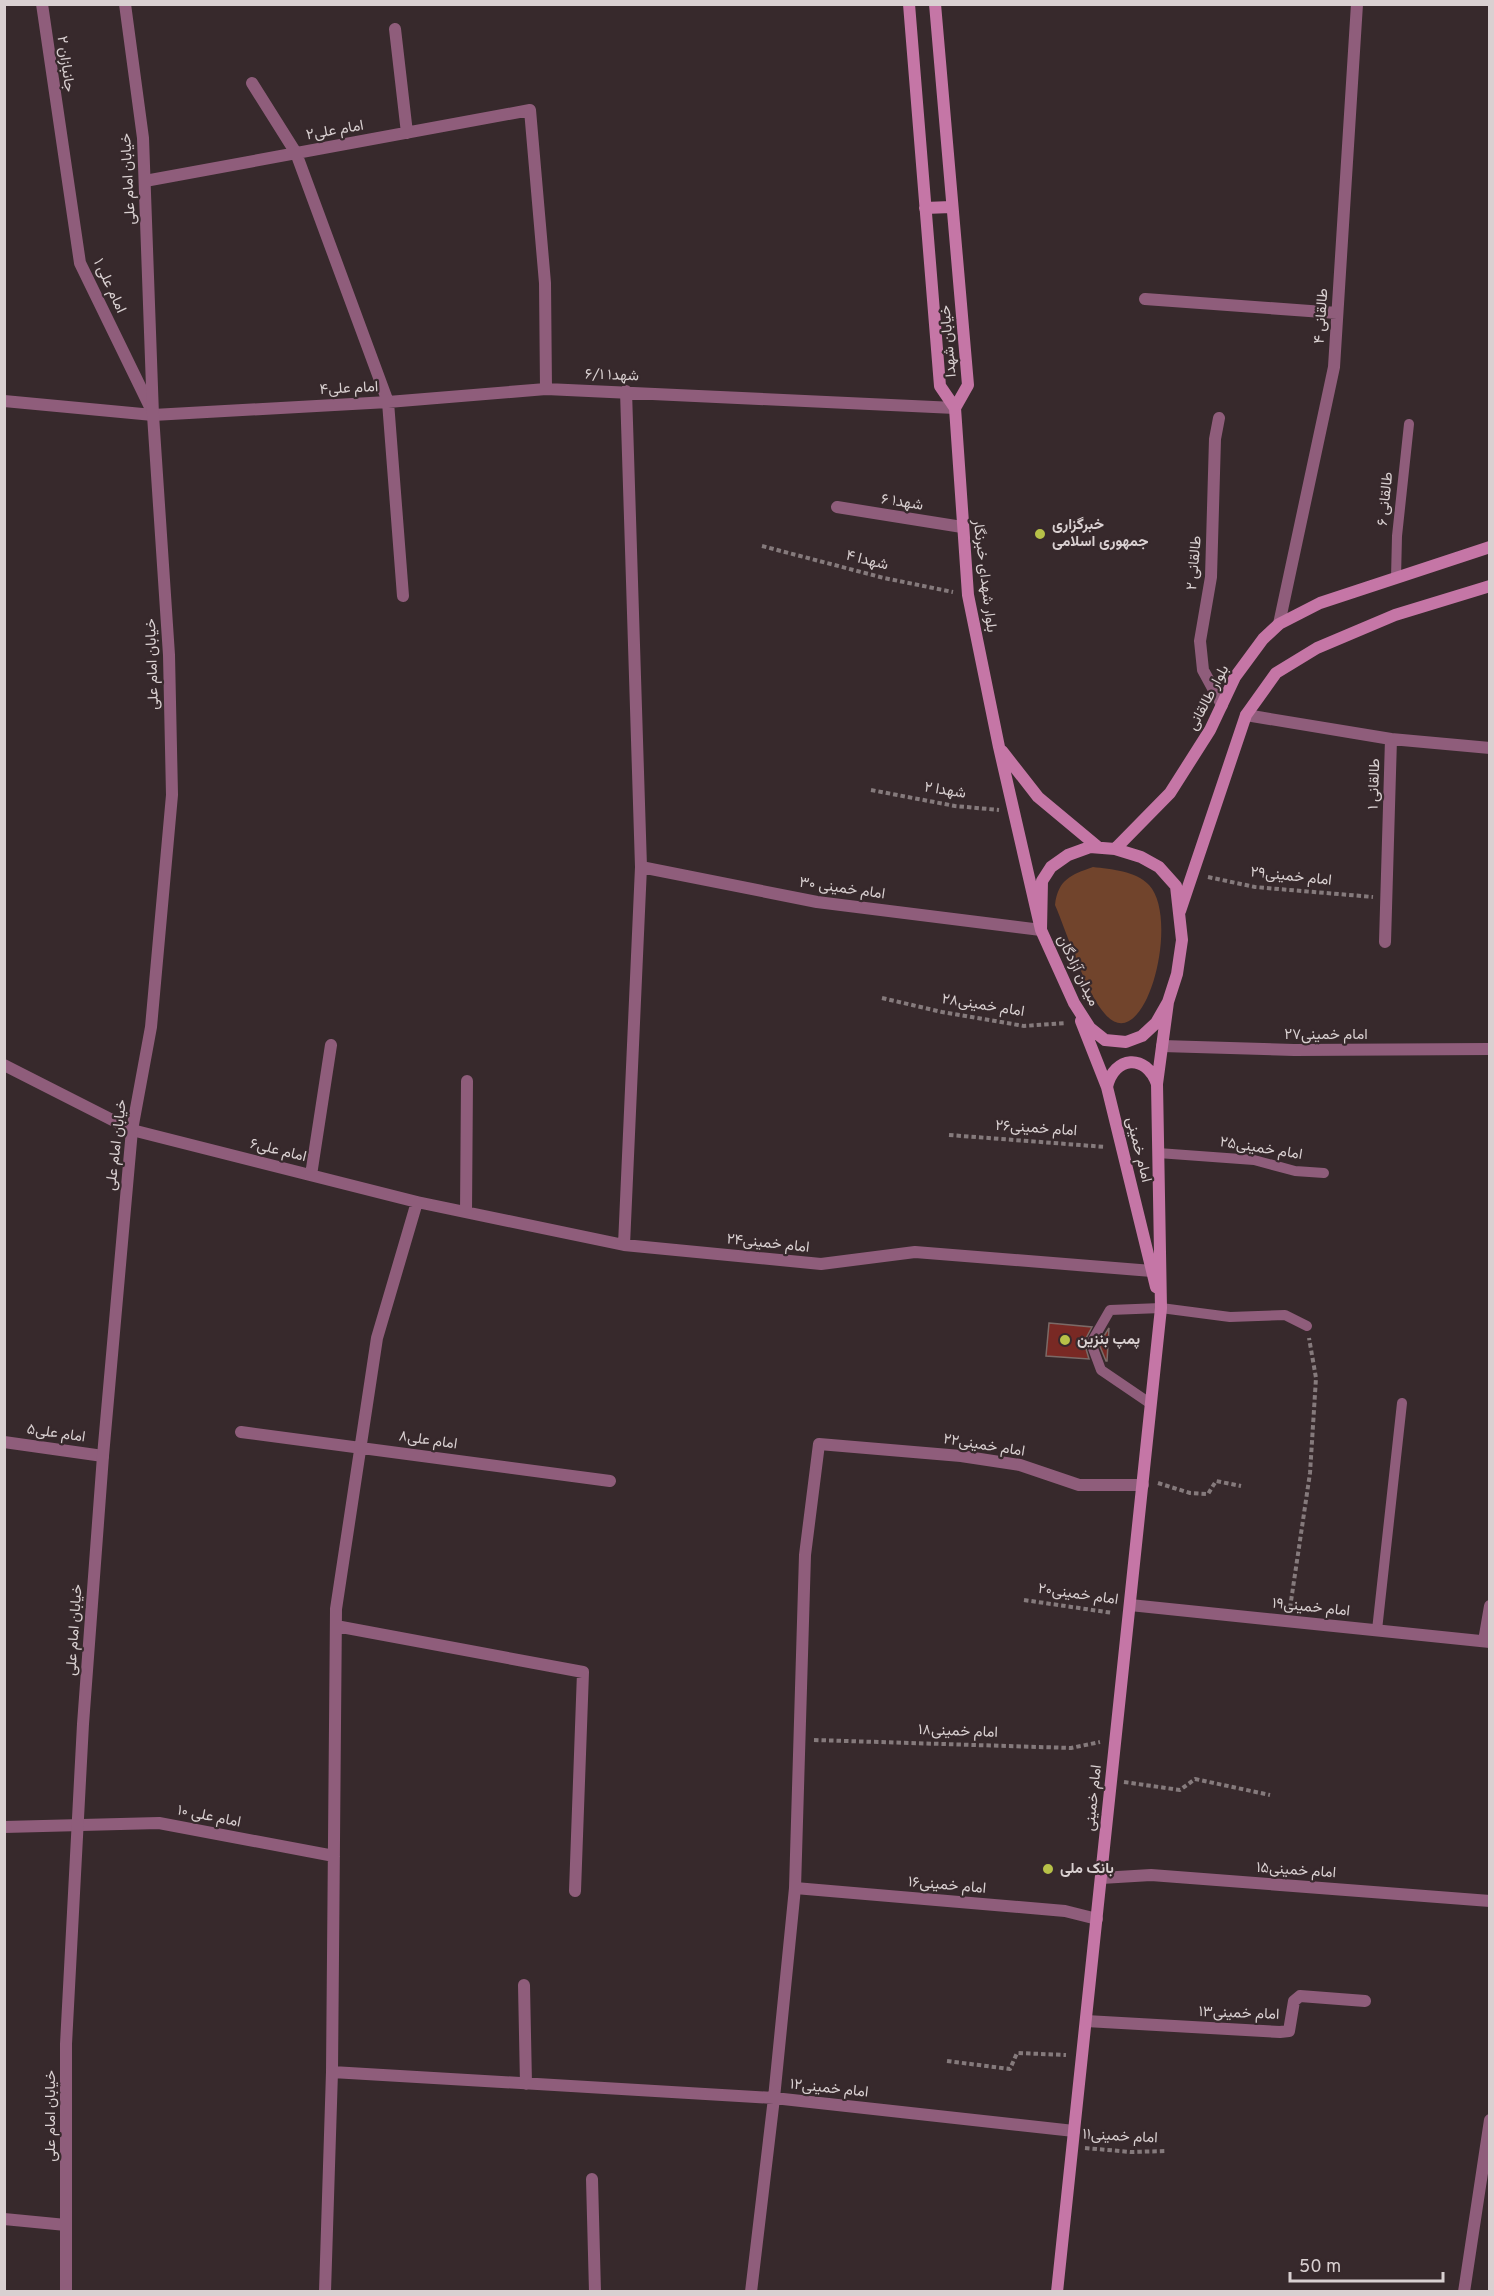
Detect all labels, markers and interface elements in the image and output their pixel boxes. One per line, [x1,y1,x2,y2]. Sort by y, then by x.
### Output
street label: جانبازان ۲ [52,35,78,93]
street label: امام علی۲ [305,117,365,145]
street label: خیابان امام علی [117,133,141,225]
street label: امام علی ۱ [88,256,130,316]
street label: طالقانی ۴ [1311,287,1333,344]
street label: خیابان شهدا [936,304,962,378]
street label: شهد۱ ۶/۱ [585,366,640,386]
street label: امام علی۴ [319,378,379,400]
street label: طالقانی ۶ [1374,471,1398,527]
street label: شهد۱ ۶ [880,490,925,516]
place label: خبرگزاری جمهوری اسلامی [1052,516,1148,552]
street label: بلوار شهدای خبرنگار [968,517,1000,634]
marker: خبرگزاری جمهوری اسلامی [1033,527,1047,541]
street label: طالقانی ۲ [1183,535,1207,591]
street label: شهدا ۴ [844,547,890,575]
street label: خیابان امام علی [142,618,164,710]
street label: بلوار طالقانی [1184,662,1234,734]
street label: طالقانی ۱ [1365,758,1385,810]
street label: شهدا ۲ [923,778,967,804]
street label: امام خمینی۲۹ [1249,863,1333,891]
street label: امام خمینی ۳۰ [798,874,886,904]
street label: میدان آزادگان [1051,932,1103,1010]
street label: امام خمینی۲۸ [940,990,1026,1022]
street label: امام خمینی۲۷ [1284,1026,1368,1045]
street label: خیابان امام علی [102,1098,132,1192]
street label: امام خمینی [1121,1115,1155,1185]
street label: امام خمینی۲۶ [994,1117,1078,1141]
street label: امام خمینی۲۵ [1218,1133,1304,1165]
street label: امام علی۶ [248,1135,308,1167]
street label: امام خمینی۲۴ [726,1230,810,1258]
place label: پمپ بنزین [1077,1331,1140,1350]
marker: پمپ بنزین [1058,1333,1072,1347]
street label: امام علی۵ [25,1420,87,1448]
street label: امام علی۸ [397,1427,459,1455]
street label: امام خمینی۲۲ [942,1430,1026,1462]
street label: امام خمینی۲۰ [1037,1580,1119,1610]
street label: خیابان امام علی [62,1584,88,1676]
street label: امام خمینی۱۹ [1271,1594,1351,1622]
street label: امام خمینی۱۸ [918,1721,998,1743]
street label: امام خمینی [1081,1764,1107,1832]
street label: امام علی ۱۰ [176,1802,242,1832]
street label: امام خمینی۱۵ [1255,1859,1337,1883]
place label: بانک ملی [1060,1860,1114,1879]
marker: بانک ملی [1041,1862,1055,1876]
street label: امام خمینی۱۶ [907,1873,987,1899]
street label: امام خمینی۱۳ [1198,2003,1280,2025]
street label: خیابان امام علی [42,2070,61,2162]
street label: امام خمینی۱۲ [789,2075,869,2103]
street label: امام خمینی۱۱ [1082,2126,1158,2148]
scale bar [1290,2245,1443,2283]
text: 50 m [1299,2256,1341,2279]

